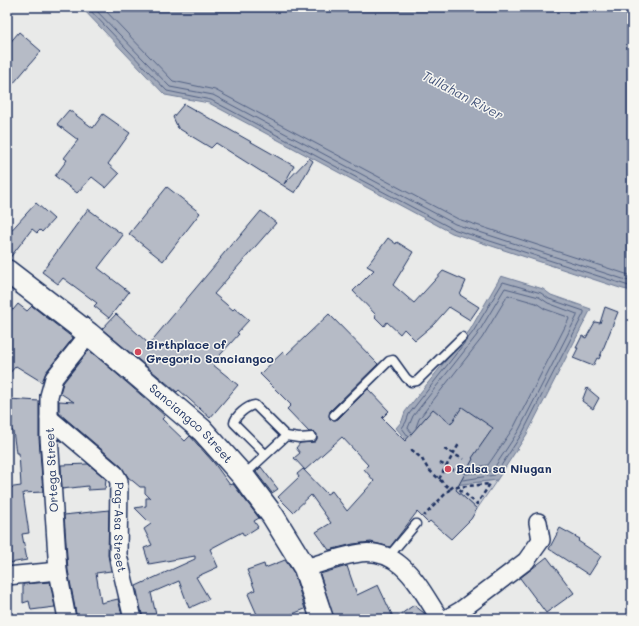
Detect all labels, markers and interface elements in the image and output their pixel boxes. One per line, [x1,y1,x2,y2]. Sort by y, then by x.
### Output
water label: Tullahan River [420,66,507,123]
place label: Birthplace of Gregorio Sanciangco [146,336,274,366]
marker: Birthplace of Gregorio Sanciangco [133,347,143,357]
street label: Sanciangco Street [146,380,237,466]
street label: Ortega Street [41,427,61,513]
place label: Balsa sa Niugan [456,460,552,476]
marker: Balsa sa Niugan [443,464,453,474]
street label: Pag-Asa Street [111,482,131,574]

